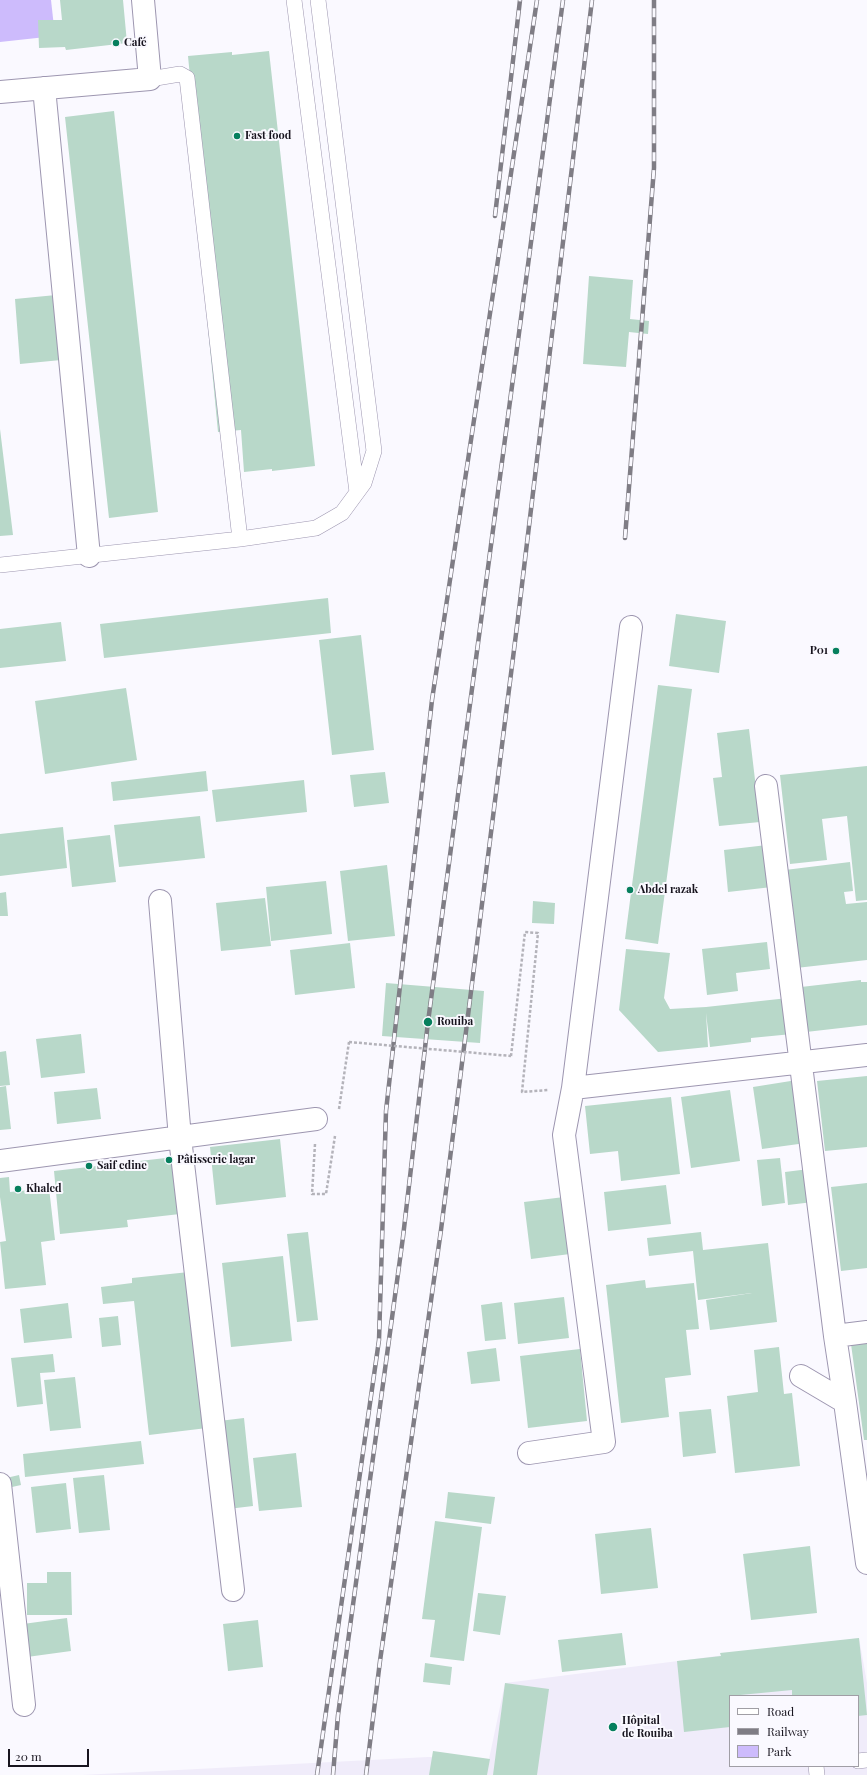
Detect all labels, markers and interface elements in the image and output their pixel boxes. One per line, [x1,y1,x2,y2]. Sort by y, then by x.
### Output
place label: Café [124,36,147,50]
marker: Café [111,38,121,48]
place label: Fast food [245,129,291,143]
marker: Fast food [232,131,242,141]
place label: P01 [810,644,828,658]
marker: P01 [831,646,841,656]
place label: Abdel razak [638,883,698,897]
marker: Abdel razak [625,885,635,895]
place label: Rouiba [437,1015,473,1029]
marker: Rouiba [422,1016,434,1028]
place label: Pâtisserie lagar [177,1153,255,1167]
marker: Pâtisserie lagar [164,1155,174,1165]
place label: Saif edine [97,1159,147,1173]
marker: Saif edine [84,1161,94,1171]
place label: Khaled [26,1182,62,1196]
marker: Khaled [13,1184,23,1194]
legend [729,1695,859,1767]
text: Road [767,1703,794,1719]
place label: Hôpital de Rouiba [622,1714,673,1740]
marker: Hôpital de Rouiba [607,1721,619,1733]
text: Railway [767,1723,809,1739]
scale bar [10,1741,91,1767]
text: Park [767,1743,792,1759]
text: 20 m [15,1748,42,1764]

